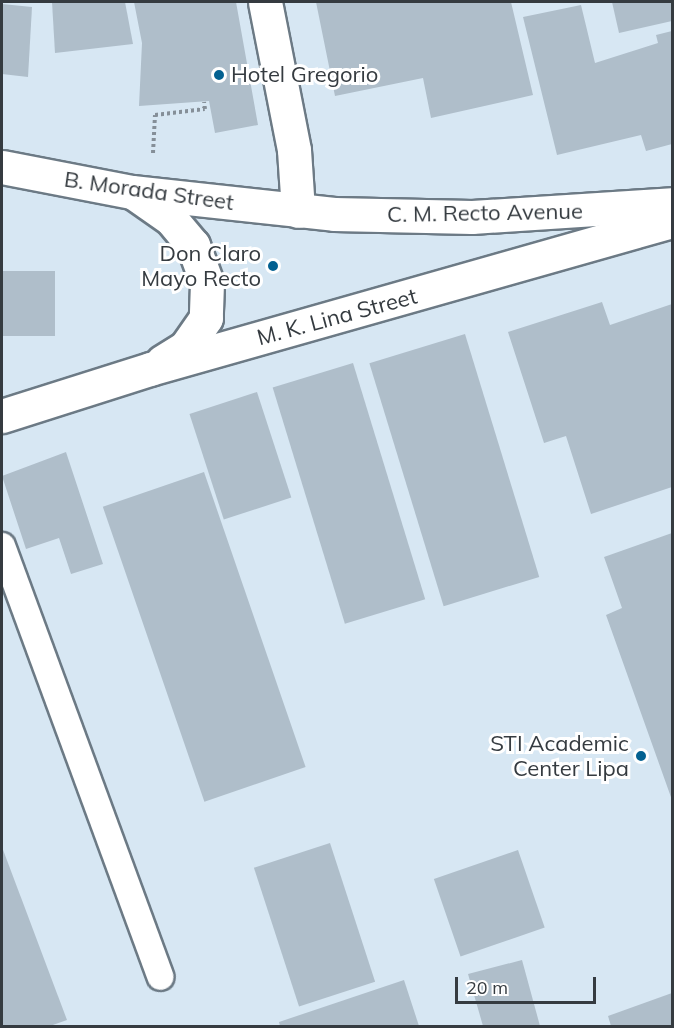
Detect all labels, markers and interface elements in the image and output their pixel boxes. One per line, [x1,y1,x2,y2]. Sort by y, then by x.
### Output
place label: Hotel Gregorio [231,62,378,88]
marker: Hotel Gregorio [212,68,226,82]
street label: B. Morada Street [62,166,236,216]
street label: C. M. Recto Avenue [387,198,583,228]
place label: Don Claro Mayo Recto [141,240,261,292]
marker: Don Claro Mayo Recto [266,259,280,273]
street label: M. K. Lina Street [254,283,420,351]
place label: STI Academic Center Lipa [490,730,629,782]
marker: STI Academic Center Lipa [634,749,648,763]
scale bar [458,965,599,1003]
text: 20 m [466,976,508,999]

